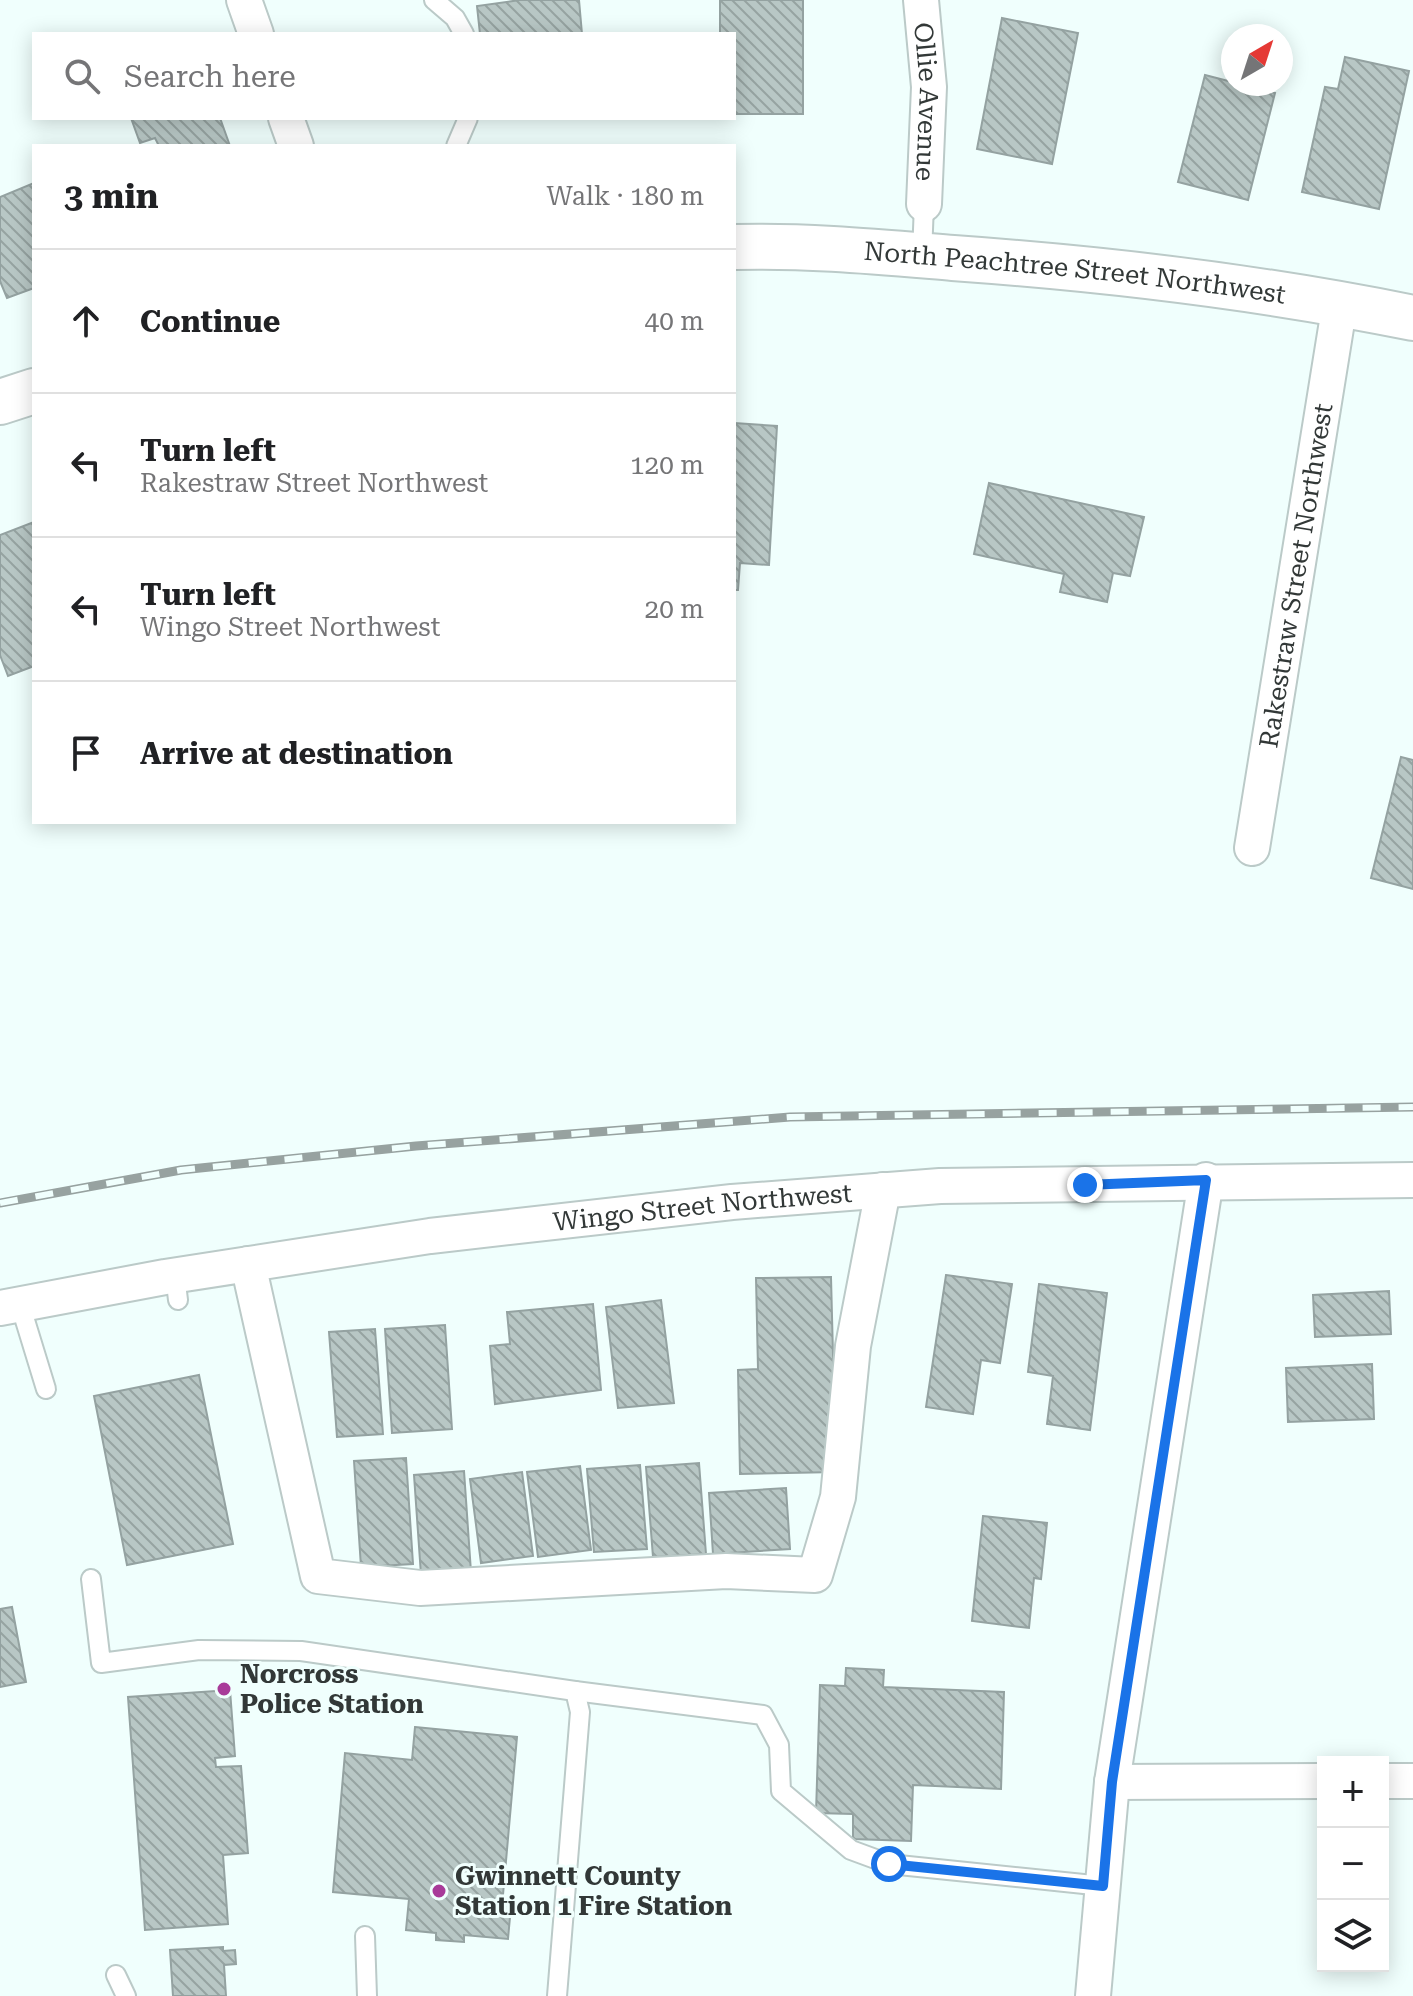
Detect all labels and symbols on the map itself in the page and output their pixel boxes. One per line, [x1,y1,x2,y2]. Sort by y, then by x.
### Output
street label: Ollie Avenue [908,21,944,182]
north arrow [1221,24,1293,96]
street label: North Peachtree Street Northwest [863,236,1288,310]
street label: Rakestraw Street Northwest [1253,401,1339,750]
route end [1067,1167,1103,1203]
street label: Wingo Street Northwest [551,1178,853,1237]
place label: Norcross Police Station [240,1659,424,1719]
marker: Norcross Police Station [215,1680,233,1698]
route start [871,1846,907,1882]
place label: Gwinnett County Station 1 Fire Station [455,1861,732,1921]
marker: Gwinnett County Station 1 Fire Station [430,1882,448,1900]

